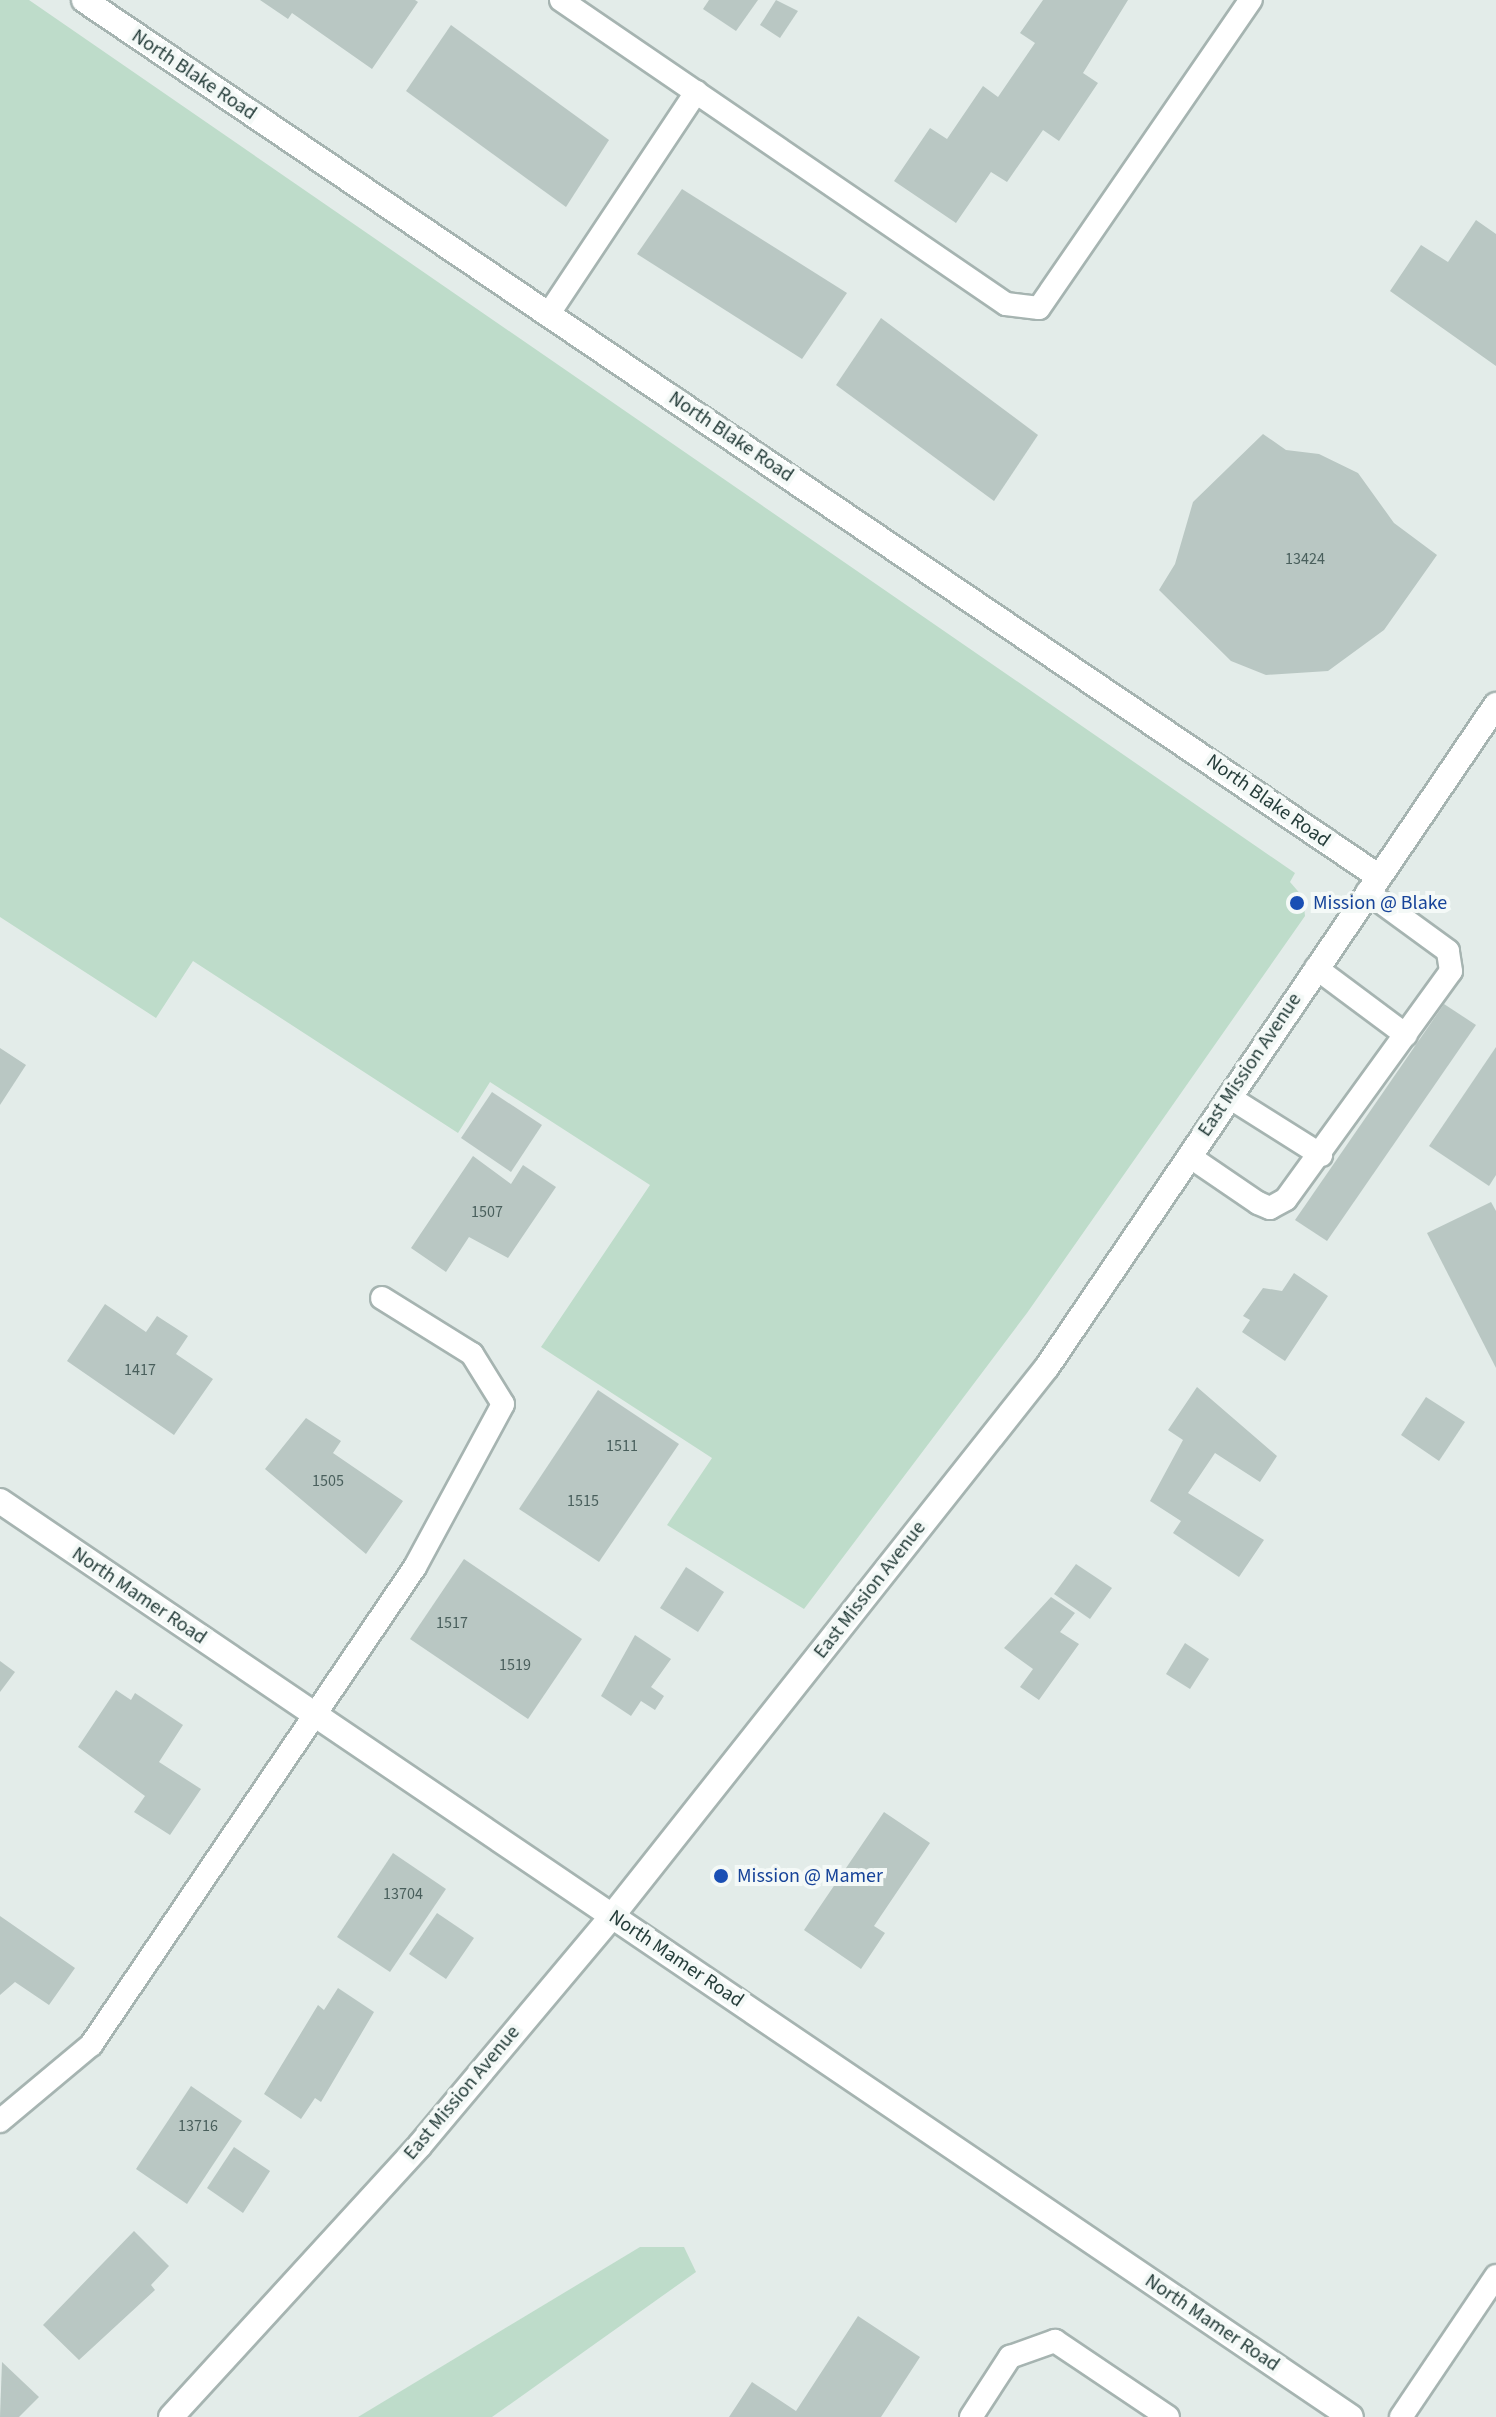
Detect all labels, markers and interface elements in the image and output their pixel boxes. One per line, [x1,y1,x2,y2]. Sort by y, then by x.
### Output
street label: North Blake Road [127,24,261,126]
street label: North Blake Road [664,386,798,488]
house number: 13424 [1285,549,1325,569]
street label: North Blake Road [1201,749,1335,853]
place label: Mission @ Blake [1313,891,1447,915]
marker: Mission @ Blake [1288,894,1306,912]
street label: East Mission Avenue [1193,989,1307,1141]
house number: 1507 [471,1202,503,1222]
house number: 1417 [124,1360,156,1380]
house number: 1511 [606,1436,638,1456]
house number: 1505 [312,1471,344,1491]
house number: 1515 [567,1491,599,1511]
street label: East Mission Avenue [809,1516,931,1664]
street label: North Mamer Road [67,1542,211,1650]
house number: 1517 [436,1613,468,1633]
house number: 1519 [499,1655,531,1675]
place label: Mission @ Mamer [737,1864,883,1888]
marker: Mission @ Mamer [712,1867,730,1885]
house number: 13704 [383,1884,423,1904]
street label: North Mamer Road [604,1905,748,2013]
street label: East Mission Avenue [399,2021,525,2165]
house number: 13716 [178,2116,218,2136]
street label: North Mamer Road [1140,2269,1284,2377]

